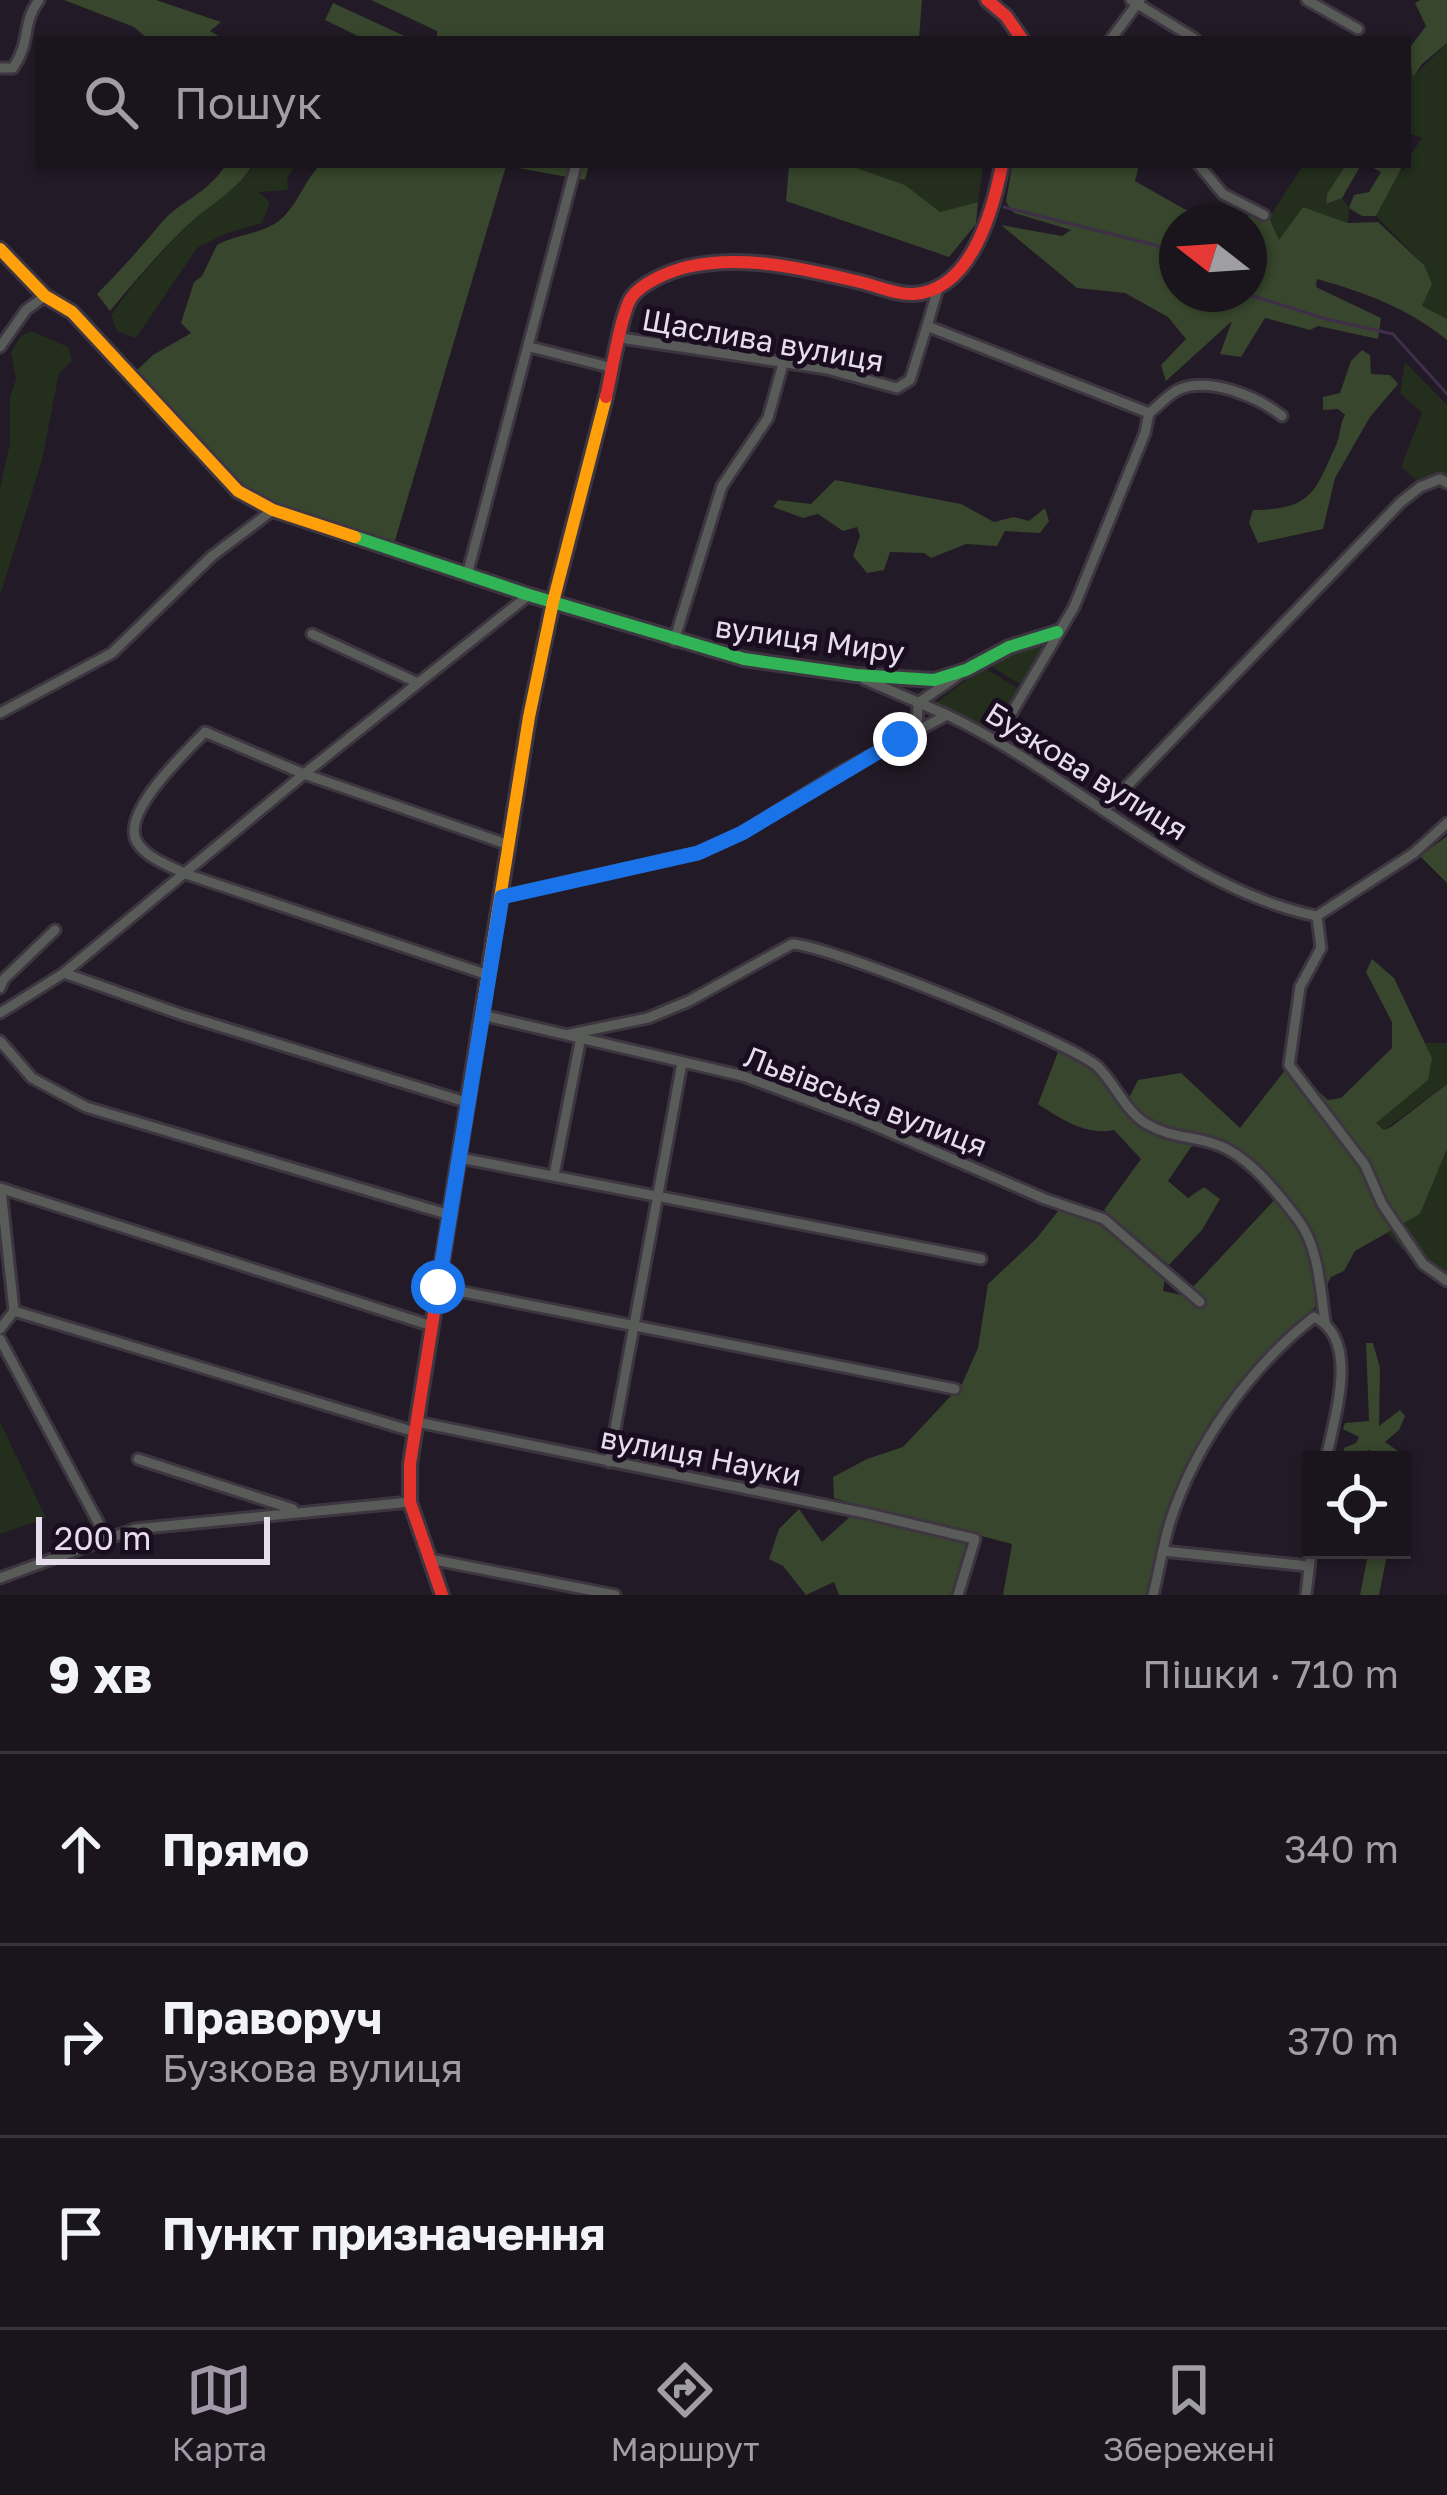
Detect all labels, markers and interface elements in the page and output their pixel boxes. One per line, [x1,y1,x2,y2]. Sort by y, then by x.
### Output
search box [36,36,1411,168]
icon: search [78,69,144,135]
text: Пошук [174,75,322,129]
north arrow [1159,204,1267,312]
street label: Щаслива вулиця [639,301,887,379]
street label: вулиця Миру [713,608,907,670]
street label: Бузкова вулиця [979,694,1195,848]
route end [873,712,927,766]
street label: Львівська вулиця [740,1038,992,1164]
route start [411,1260,465,1314]
street label: вулиця Науки [598,1419,804,1493]
map controls [1303,1451,1411,1559]
button: locate [1303,1451,1411,1559]
scale bar [36,1511,270,1564]
text: 200 m [54,1518,152,1557]
text: 9 хв [48,1643,152,1704]
text: Пішки · 710 m [1142,1650,1399,1697]
icon: ahead [48,1816,114,1882]
text: Прямо [162,1822,309,1876]
text: 340 m [1284,1825,1399,1872]
text: Праворуч [162,1990,383,2044]
icon: right [48,2008,114,2074]
text: 370 m [1287,2017,1399,2064]
text: Бузкова вулиця [162,2044,463,2091]
icon: arrive [48,2200,114,2266]
text: Пункт призначення [162,2206,605,2260]
tab: Карта [172,2357,267,2468]
tab: Маршрут [610,2357,759,2468]
tab: Збережені [1103,2357,1275,2468]

